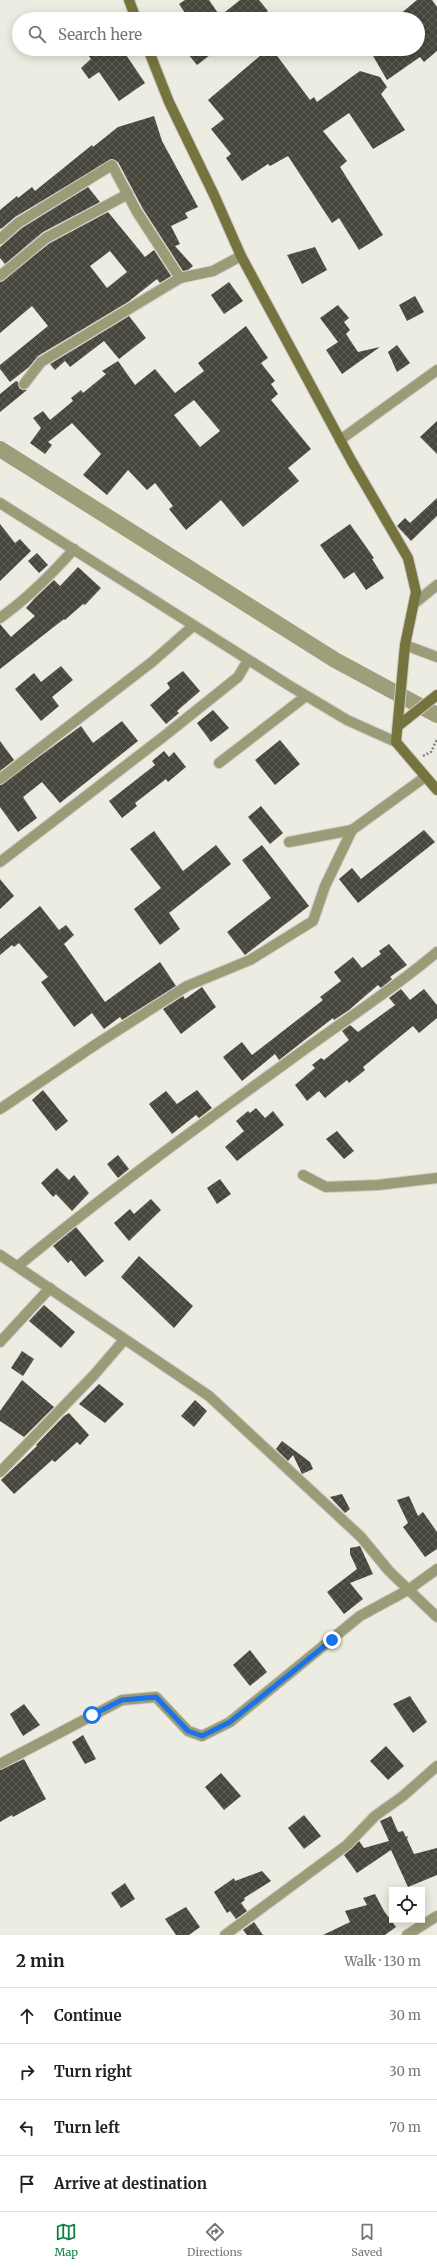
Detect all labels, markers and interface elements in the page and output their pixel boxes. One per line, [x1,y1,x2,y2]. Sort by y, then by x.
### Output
search box [12,12,425,56]
icon: search [26,23,48,45]
text: Search here [58,25,142,44]
route end [323,1631,341,1649]
route start [83,1706,101,1724]
map controls [389,1887,425,1923]
button: locate [389,1887,425,1923]
text: 2 min [16,1950,64,1972]
text: Walk · 130 m [344,1953,421,1970]
icon: ahead [16,2005,38,2027]
text: Continue [54,2006,122,2025]
text: 30 m [389,2007,421,2024]
icon: right [16,2061,38,2083]
text: Turn right [54,2062,132,2081]
text: 30 m [389,2063,421,2080]
icon: left [16,2117,38,2139]
text: Turn left [54,2118,120,2137]
text: 70 m [390,2119,421,2136]
icon: arrive [16,2173,38,2195]
text: Arrive at destination [54,2174,207,2193]
tab: Map [55,2221,78,2259]
tab: Directions [187,2221,242,2259]
tab: Saved [351,2221,382,2259]

